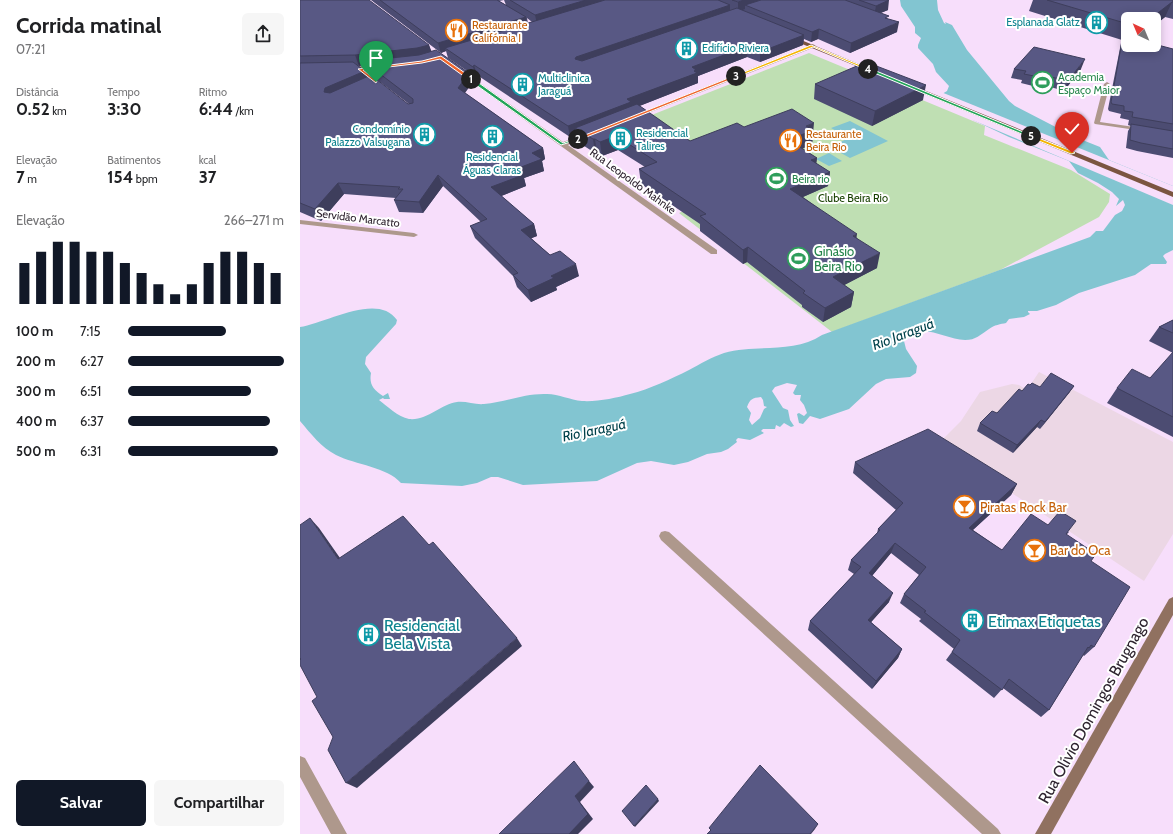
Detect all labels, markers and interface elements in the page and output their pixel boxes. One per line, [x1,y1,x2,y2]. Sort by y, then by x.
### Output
building icon: Esplanada Glatz [1083,9,1109,35]
text: Corrida matinal [16,12,162,39]
north arrow [1121,12,1161,52]
map controls [1121,12,1161,52]
button: share [242,13,284,55]
place label: Esplanada Glatz [1006,15,1080,29]
restaurant icon: Restaurante Califórnia I [443,18,469,44]
place label: Restaurante Califórnia I [472,18,528,45]
building icon: Edifício Riviera [673,35,699,61]
text: 07:21 [16,41,45,57]
pin [359,41,393,82]
place label: Edifício Riviera [702,41,770,55]
icon: arrive [365,47,387,69]
pin: 4 [858,59,878,79]
text: 4 [865,62,871,76]
pin: 3 [726,66,746,86]
pin: 1 [461,69,481,89]
text: 3 [733,69,739,83]
sports icon: Academia Espaço Maior [1030,70,1056,96]
place label: Academia Espaço Maior [1058,70,1120,97]
building icon: Multiclinica Jaraguá [510,71,536,97]
place label: Multiclinica Jaraguá [537,71,591,98]
text: 1 [469,72,473,86]
text: Distância [16,85,59,99]
text: Tempo [107,85,140,99]
text: Ritmo [199,85,227,99]
text: 0.52 [16,99,50,119]
text: 3:30 [107,99,141,119]
text: 6:44 [199,99,233,119]
text: km [50,104,67,118]
text: /km [233,104,254,118]
pin [1055,112,1089,153]
icon: check [1061,118,1083,140]
place label: Condomínio Palazzo Valsugana [325,122,411,149]
building icon: Condomínio Palazzo Valsugana [412,122,438,148]
building icon: Residencial Águas Claras [479,124,505,150]
building icon: Residencial Talires [607,126,633,152]
place label: Residencial Talires [636,126,688,153]
pin: 5 [1021,126,1041,146]
restaurant icon: Restaurante Beira Rio [777,127,803,153]
place label: Restaurante Beira Rio [806,127,862,154]
pin: 2 [568,129,588,149]
text: 5 [1028,129,1034,143]
text: 2 [575,132,581,146]
street label: Rua Leopoldo Mahnke [587,145,679,217]
place label: Residencial Águas Claras [463,150,522,177]
text: Elevação [16,153,57,167]
text: Batimentos [107,153,161,167]
text: kcal [199,153,216,167]
sports icon: Beira rio [763,166,789,192]
text: 7 [16,167,25,187]
text: 154 [107,167,133,187]
text: 37 [199,167,217,187]
text: m [25,172,37,186]
text: bpm [133,172,158,186]
place label: Beira rio [792,172,830,186]
park label: Clube Beira Rio [818,191,888,205]
street label: Servidão Marcatto [315,206,401,230]
text: Elevação [16,212,65,228]
text: 266–271 m [224,212,284,228]
place label: Ginásio Beira Rio [814,243,862,274]
sports icon: Ginásio Beira Rio [786,245,812,271]
water label: Rio Jaraguá [870,314,936,354]
text: 100 m [16,323,53,339]
text: 7:15 [80,323,101,339]
text: 200 m [16,353,55,369]
text: 6:27 [80,353,103,369]
text: 300 m [16,383,56,399]
text: 6:51 [80,383,101,399]
text: 400 m [16,413,57,429]
text: 6:37 [80,413,104,429]
water label: Rio Jaraguá [560,414,628,446]
text: 500 m [16,443,56,459]
text: 6:31 [80,443,101,459]
bar icon: Piratas Rock Bar [952,494,978,520]
place label: Piratas Rock Bar [980,499,1068,515]
bar icon: Bar do Oca [1022,537,1048,563]
place label: Bar do Oca [1050,542,1111,558]
building icon: Etimax Etiquetas [960,608,986,634]
place label: Etimax Etiquetas [988,612,1101,631]
street label: Rua Olívio Domingos Brugnago [1034,614,1153,807]
place label: Residencial Bela Vista [384,616,460,653]
building icon: Residencial Bela Vista [355,621,381,647]
button: Salvar [16,780,146,826]
button: Compartilhar [154,780,284,826]

